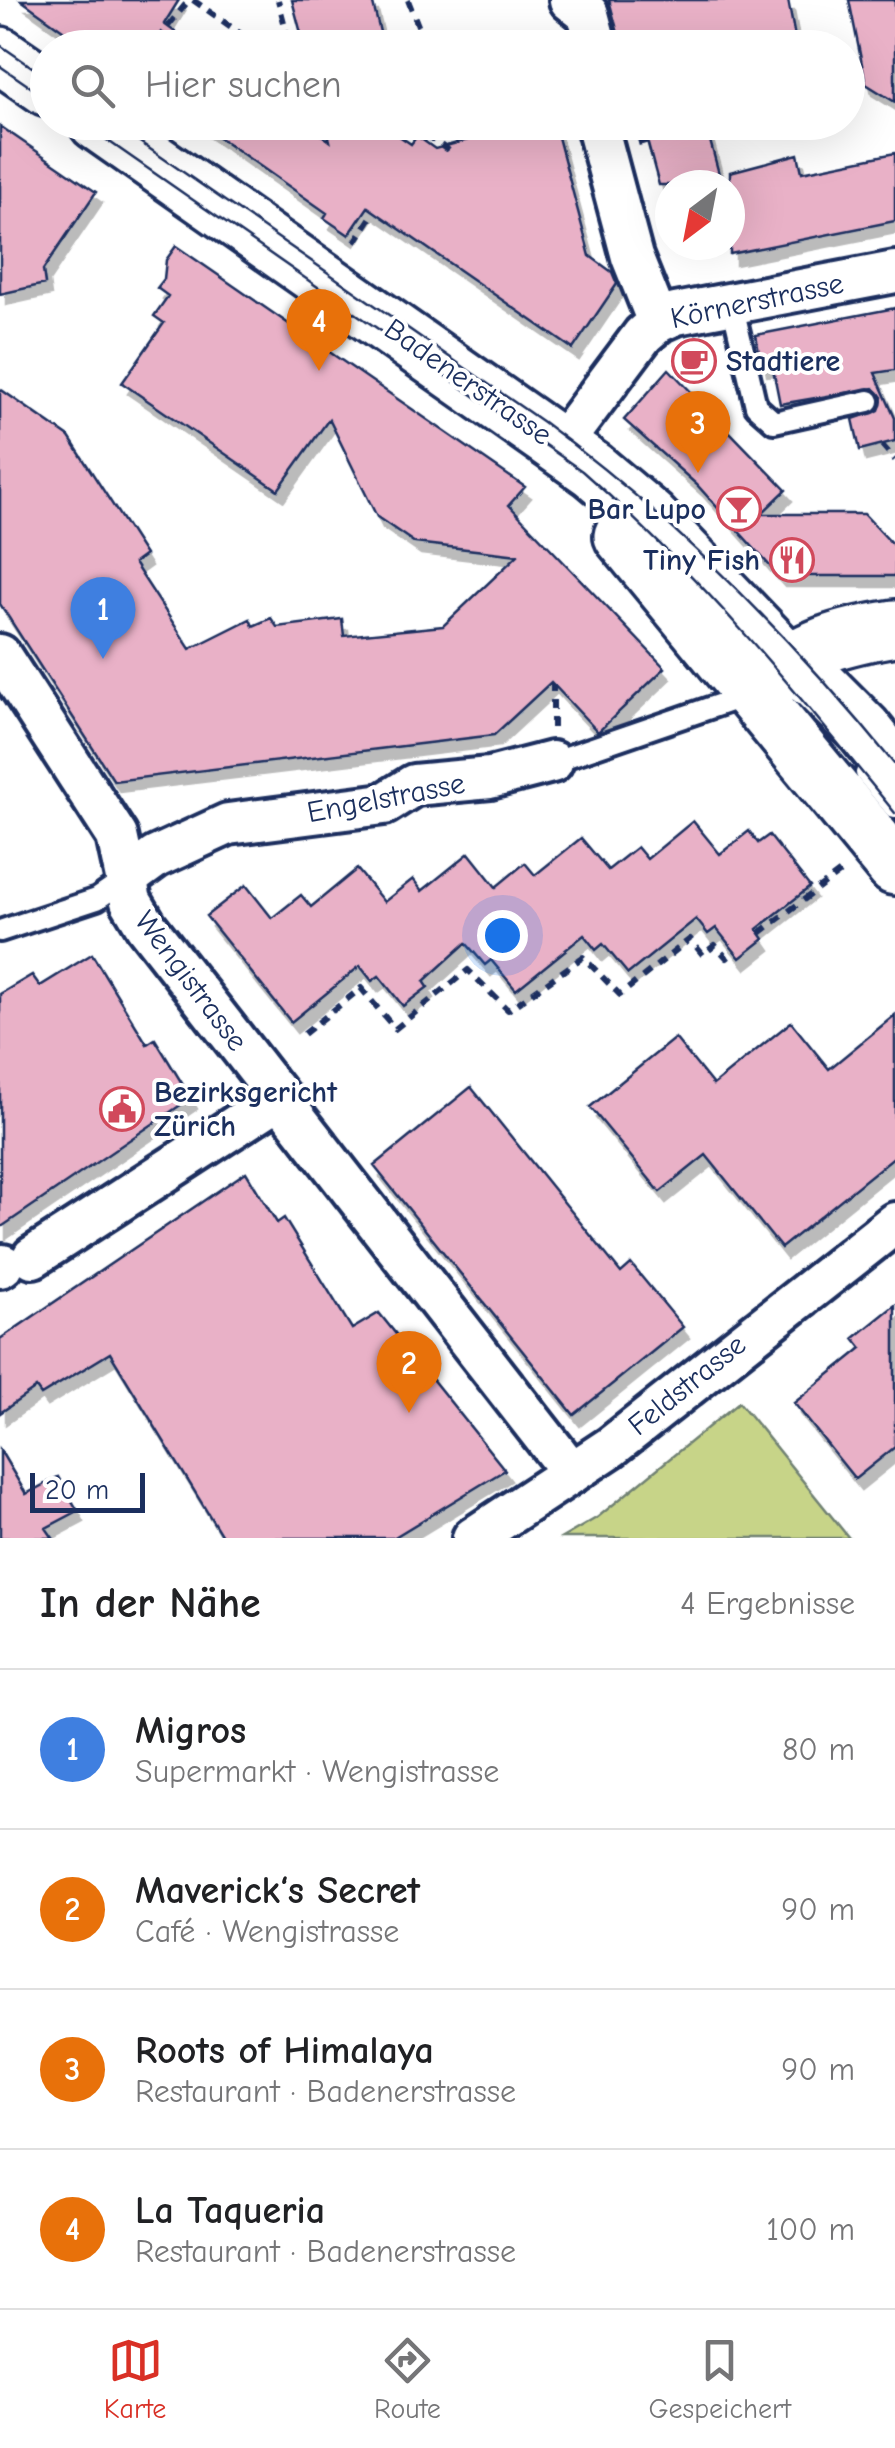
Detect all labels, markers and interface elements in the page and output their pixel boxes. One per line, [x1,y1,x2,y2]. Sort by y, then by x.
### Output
search box [30,30,865,140]
icon: search [65,58,120,113]
text: Hier suchen [145,63,342,107]
north arrow [655,170,745,260]
street label: Körnerstrasse [667,266,847,336]
pin: 4 [286,288,352,371]
street label: Badenerstrasse [378,311,558,453]
cafe icon: Stadtiere [671,338,717,384]
place label: Stadtiere [726,344,840,379]
pin: 3 [666,390,730,473]
bar icon: Bar Lupo [716,486,762,532]
place label: Bar Lupo [588,492,706,527]
restaurant icon: Tiny Fish [769,537,815,583]
place label: Tiny Fish [643,543,760,578]
pin: 1 [70,576,136,659]
street label: Engelstrasse [304,766,468,830]
street label: Wengistrasse [127,904,255,1058]
your location [477,910,528,961]
place label: Bezirksgericht Zürich [154,1075,338,1144]
public building icon: Bezirksgericht Zürich [99,1086,145,1132]
street label: Feldstrasse [621,1327,753,1443]
pin: 2 [376,1330,442,1413]
scale bar [30,1468,145,1512]
text: 20 m [45,1474,109,1506]
text: In der Nähe [40,1579,261,1628]
text: 4 Ergebnisse [680,1585,855,1622]
text: Migros [135,1709,246,1753]
text: 1 [66,1731,79,1768]
text: 80 m [782,1731,855,1768]
text: Supermarkt · Wengistrasse [135,1753,499,1790]
text: Maverick‘s Secret [135,1869,420,1913]
text: 2 [65,1891,80,1928]
text: 90 m [781,1891,855,1928]
text: Café · Wengistrasse [135,1913,399,1950]
text: Roots of Himalaya [135,2029,434,2073]
text: 3 [65,2051,80,2088]
text: 90 m [781,2051,855,2088]
text: Restaurant · Badenerstrasse [135,2073,516,2110]
text: La Taqueria [135,2189,325,2233]
text: 4 [65,2211,80,2248]
text: 100 m [766,2211,855,2248]
text: Restaurant · Badenerstrasse [135,2233,516,2270]
tab: Karte [104,2333,166,2425]
tab: Route [374,2333,441,2425]
tab: Gespeichert [648,2333,791,2425]

